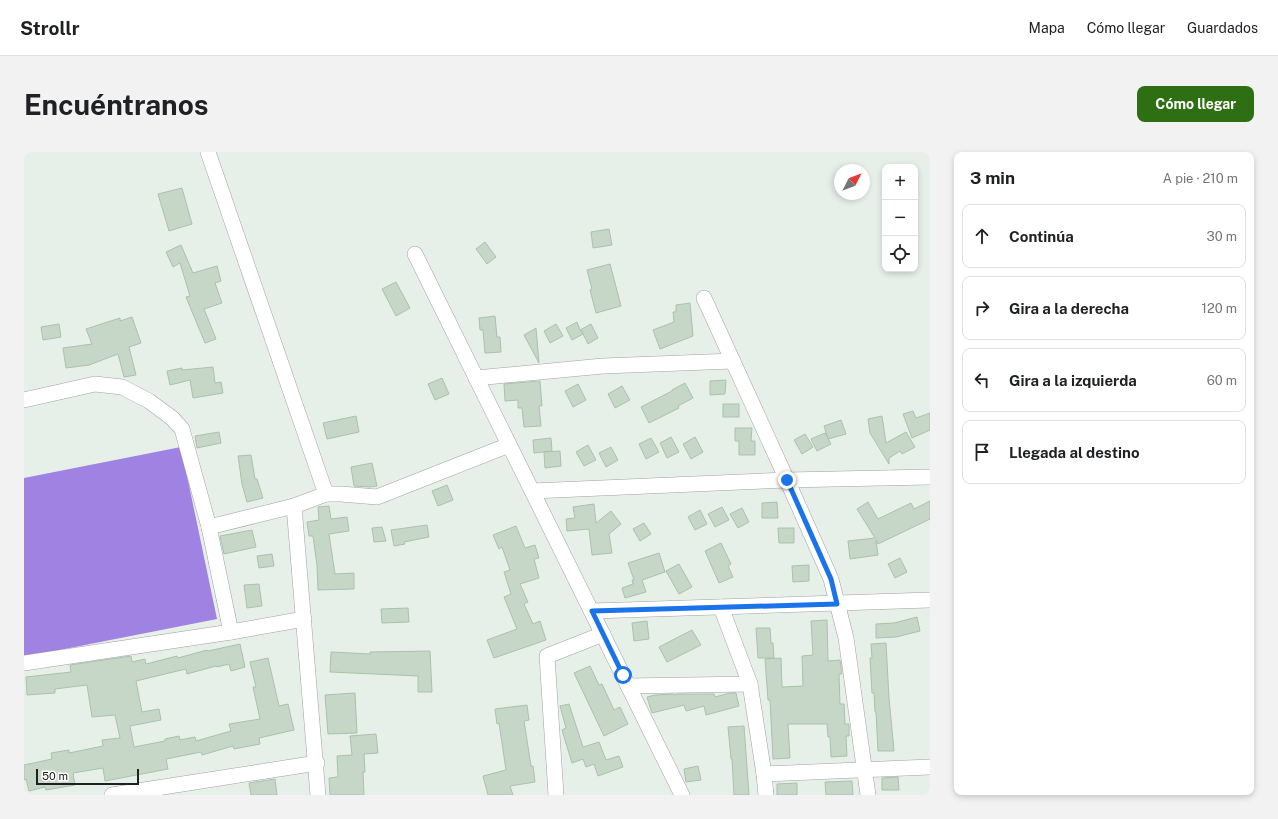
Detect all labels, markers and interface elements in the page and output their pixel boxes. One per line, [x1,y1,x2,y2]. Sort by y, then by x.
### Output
text: Strollr [20,17,79,39]
text: Mapa [1029,20,1065,36]
text: Cómo llegar [1087,20,1165,36]
text: Guardados [1187,20,1258,36]
button: Cómo llegar [1137,86,1254,122]
text: Encuéntranos [24,88,209,121]
north arrow [834,164,870,200]
map controls [882,164,918,272]
button: + [882,164,918,200]
text: 3 min [970,168,1015,188]
text: A pie · 210 m [1163,171,1238,186]
button: − [882,200,918,236]
icon: ahead [971,225,993,247]
text: Continúa [1009,228,1074,245]
text: 30 m [1207,229,1237,244]
button: locate [882,236,918,272]
icon: right [971,297,993,319]
text: Gira a la derecha [1009,300,1129,317]
text: 120 m [1202,301,1237,316]
icon: left [971,369,993,391]
text: Gira a la izquierda [1009,372,1137,389]
text: 60 m [1207,373,1237,388]
icon: arrive [971,441,993,463]
text: Llegada al destino [1009,444,1140,461]
route end [778,471,796,489]
route start [614,666,632,684]
scale bar [36,767,139,786]
text: 50 m [42,770,68,782]

